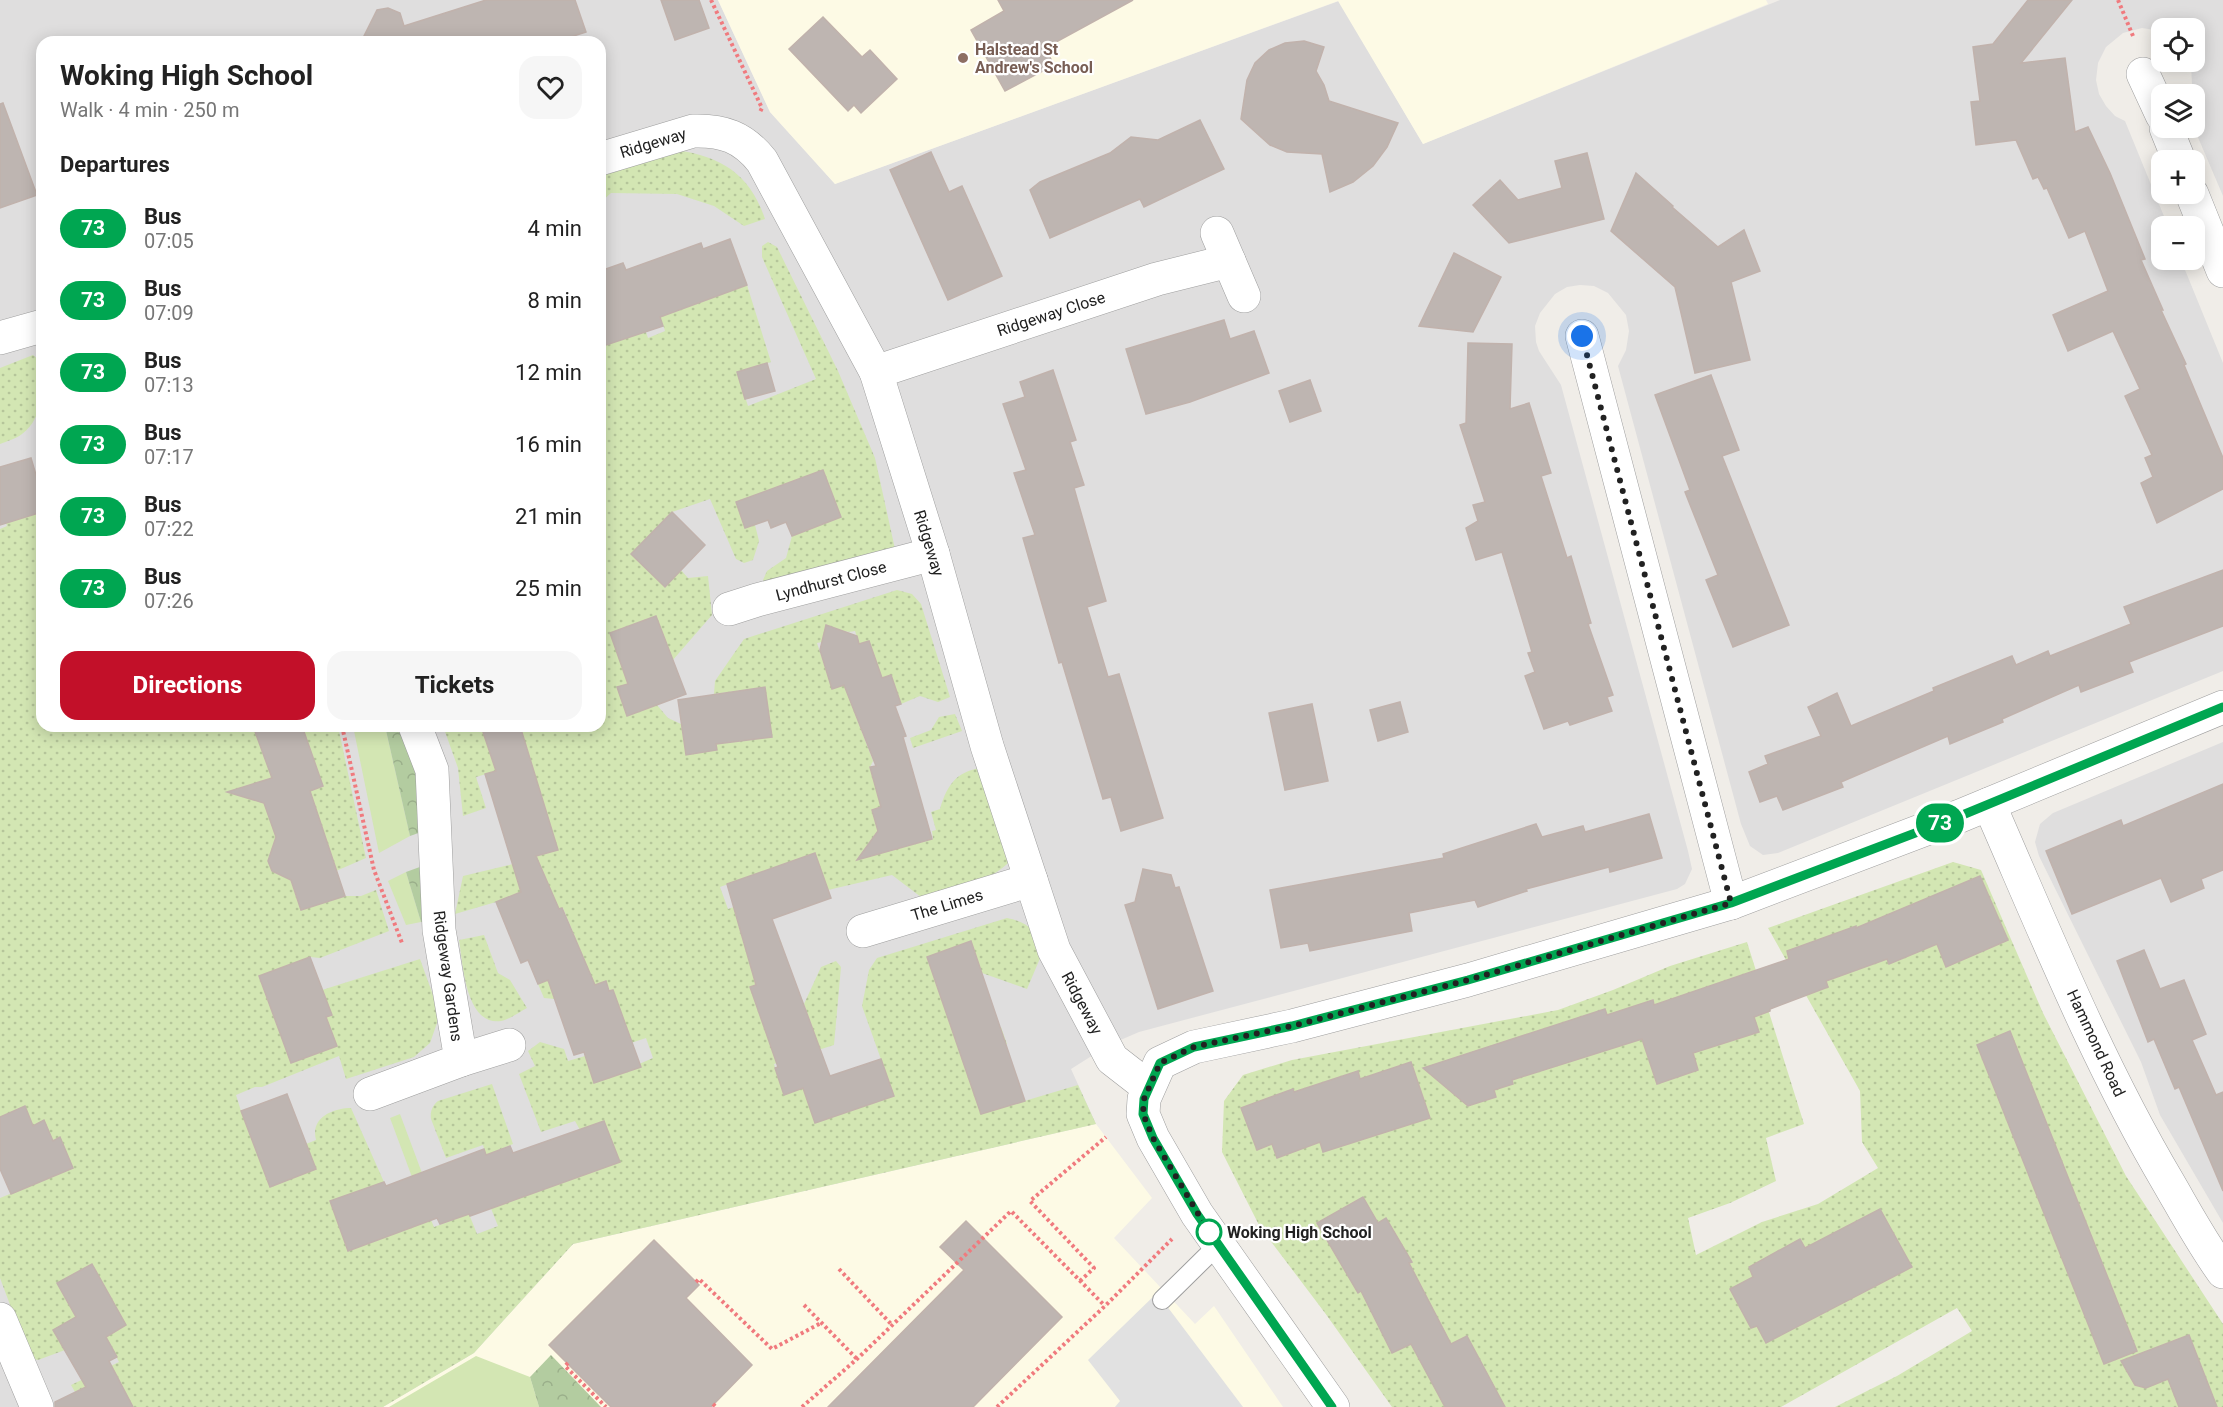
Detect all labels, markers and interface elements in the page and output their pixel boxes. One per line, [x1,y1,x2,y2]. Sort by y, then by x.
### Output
map controls [2151,18,2205,270]
button: locate [2151,18,2205,72]
place label: Halstead St Andrew's School [975,40,1093,77]
marker: Halstead St Andrew's School [956,51,970,65]
button: heart [519,56,582,119]
text: Woking High School [60,59,313,92]
button: layers [2151,84,2205,138]
text: Walk · 4 min · 250 m [60,98,239,122]
street label: Ridgeway [618,124,689,162]
button: + [2151,150,2205,204]
text: Departures [60,152,170,177]
text: Bus [144,204,182,229]
text: 73 [81,216,105,240]
text: 4 min [527,216,582,241]
button: − [2151,216,2205,270]
text: 07:05 [144,229,194,253]
text: Bus [144,276,182,301]
text: 73 [81,288,105,312]
text: 8 min [527,288,582,313]
street label: Ridgeway Close [995,288,1107,340]
text: 07:09 [144,301,194,325]
your location [1567,321,1597,351]
text: Bus [144,348,182,373]
text: 73 [81,360,105,384]
text: 12 min [515,360,582,385]
text: 07:13 [144,373,194,397]
text: Bus [144,420,182,445]
text: 73 [81,432,105,456]
text: 16 min [515,432,582,457]
text: 07:17 [144,445,194,469]
text: Bus [144,492,182,517]
text: 73 [81,504,105,528]
text: 21 min [515,504,582,529]
street label: Ridgeway [910,508,948,579]
text: 07:22 [144,517,194,541]
street label: Lyndhurst Close [774,557,888,605]
text: Bus [144,564,182,589]
text: 73 [81,576,105,600]
text: 25 min [515,576,582,601]
text: 07:26 [144,589,194,613]
button: Directions [60,651,315,720]
button: Tickets [327,651,582,720]
line badge: 73 [1913,804,1967,842]
text: 73 [1928,811,1952,835]
street label: The Limes [909,885,985,925]
street label: Ridgeway Gardens [429,909,467,1043]
street label: Ridgeway [1058,968,1107,1038]
street label: Hammond Road [2063,986,2129,1100]
marker: Woking High School [1196,1219,1222,1245]
place label: Woking High School [1227,1223,1372,1242]

